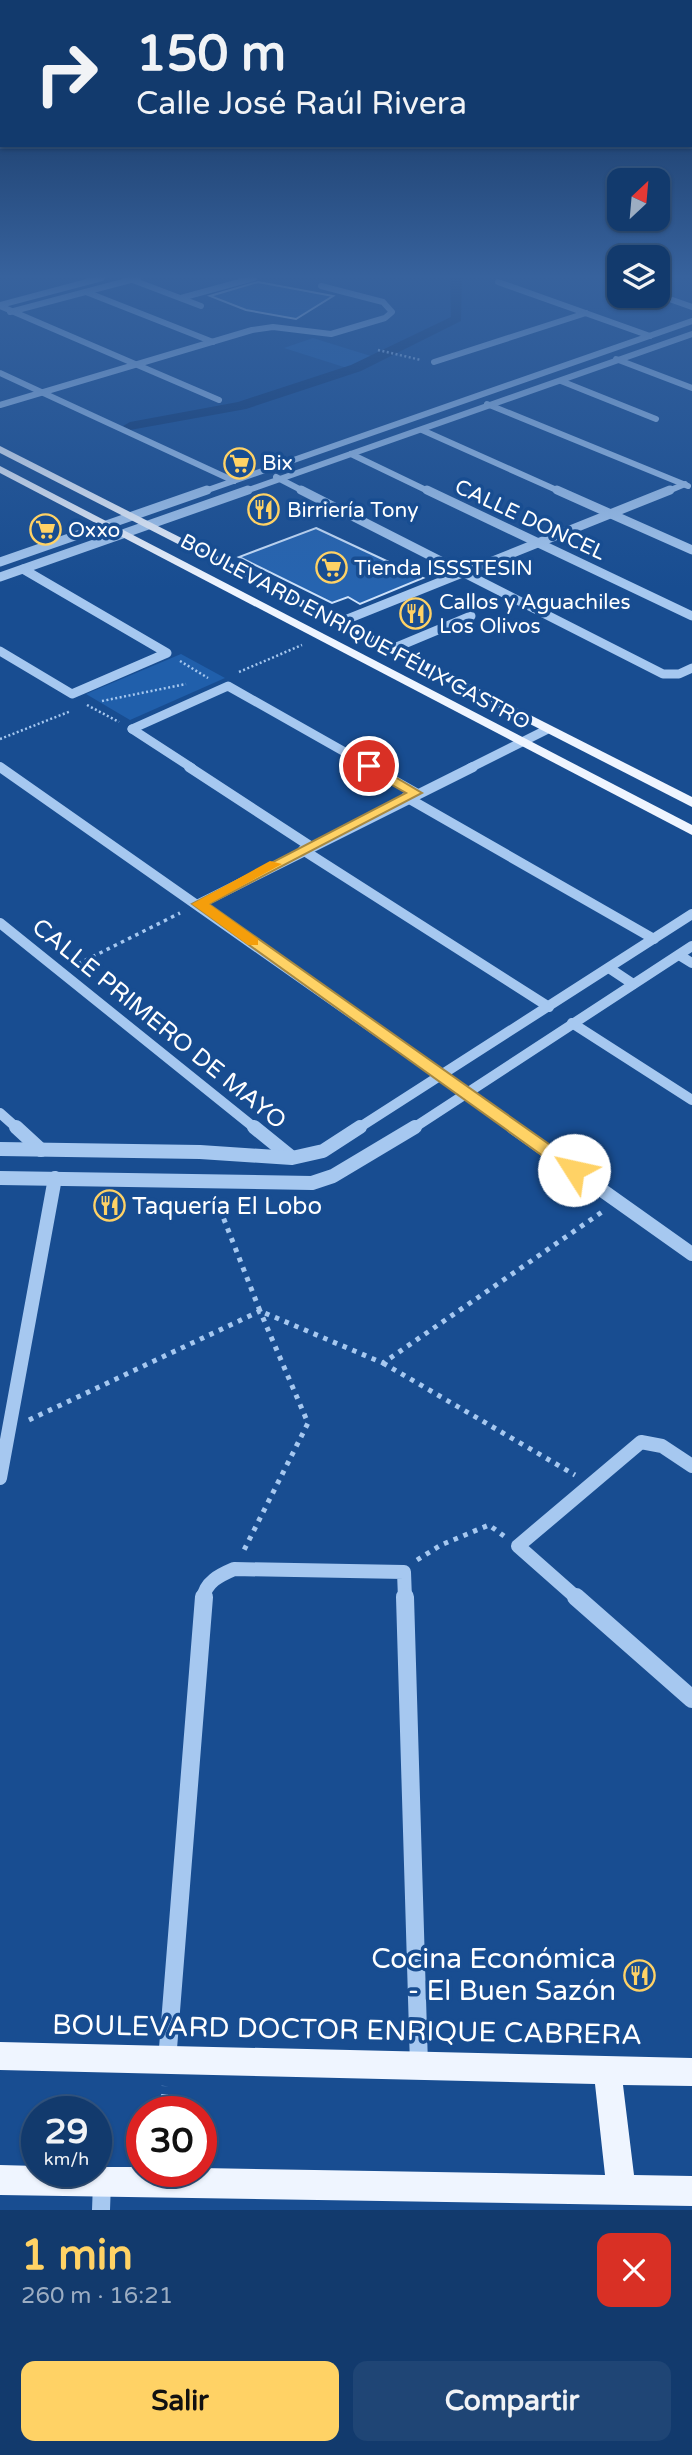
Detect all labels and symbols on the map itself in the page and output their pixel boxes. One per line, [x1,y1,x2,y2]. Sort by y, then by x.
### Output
north arrow [607,168,670,231]
supermarket icon: Bix [222,446,256,480]
place label: Bix [262,451,293,476]
street label: CALLE DONCEL [451,474,609,566]
restaurant icon: Birriería Tony [247,493,281,527]
place label: Birriería Tony [287,498,418,523]
supermarket icon: Oxxo [28,513,62,547]
place label: Oxxo [68,518,120,543]
street label: BOULEVARD ENRIQUE FÉLIX CASTRO [176,529,534,735]
supermarket icon: Tienda ISSSTESIN [314,551,348,585]
place label: Tienda ISSSTESIN [354,556,533,581]
place label: Callos y Aguachiles Los Olivos [439,590,631,639]
restaurant icon: Callos y Aguachiles Los Olivos [399,597,433,631]
pin [339,736,399,796]
street label: CALLE PRIMERO DE MAYO [26,913,292,1135]
position arrow [537,1133,611,1207]
restaurant icon: Taquería El Lobo [92,1189,126,1223]
place label: Taquería El Lobo [132,1192,322,1221]
place label: Cocina Económica - El Buen Sazón [371,1942,616,2008]
restaurant icon: Cocina Económica - El Buen Sazón [622,1958,656,1992]
street label: BOULEVARD DOCTOR ENRIQUE CABRERA [52,2008,642,2052]
speed limit sign: 30 [126,2096,217,2187]

